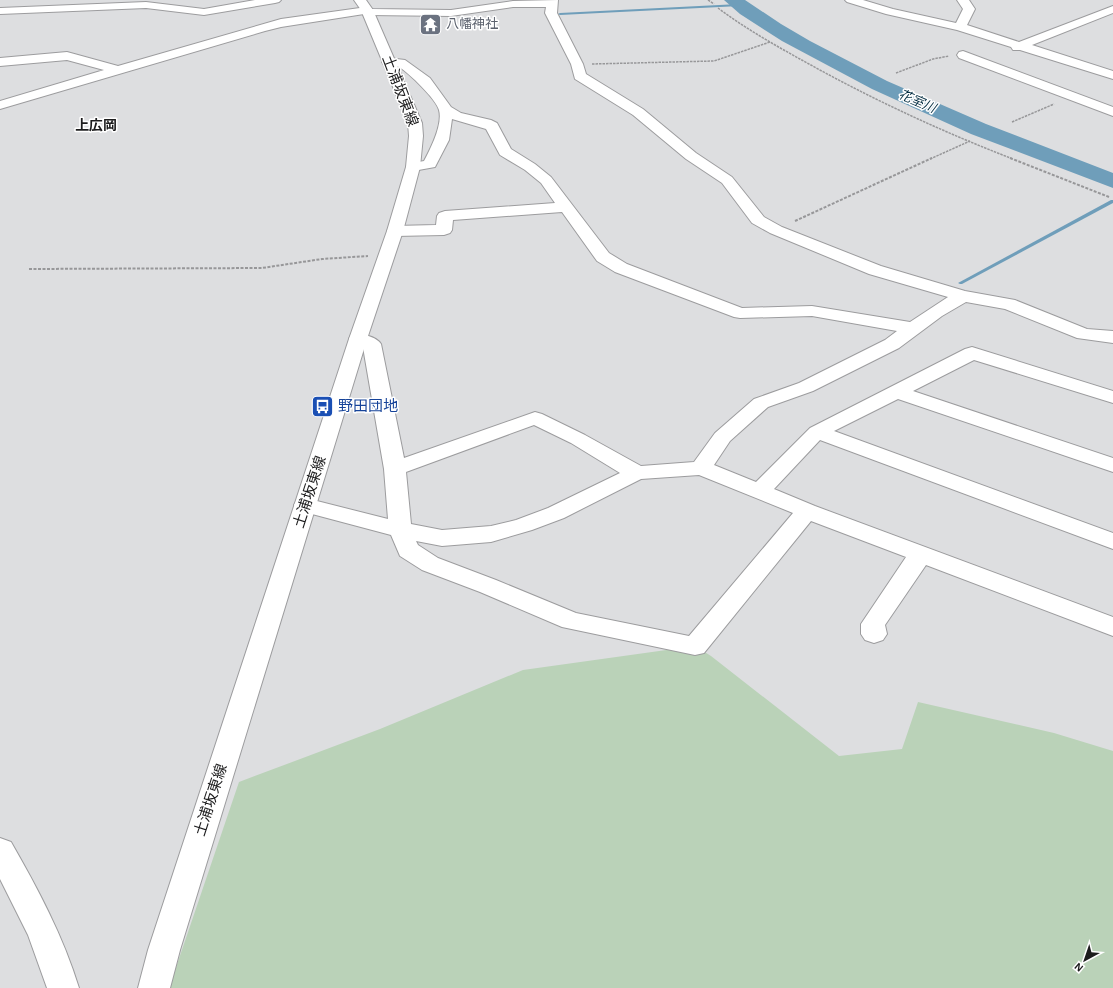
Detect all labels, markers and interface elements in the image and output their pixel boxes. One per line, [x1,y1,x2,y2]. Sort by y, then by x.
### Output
temple icon: 八幡神社 [418,11,444,37]
place label: 八幡神社 [446,17,498,31]
street label: 土浦坂東線 [380,53,422,129]
water label: 花室川 [897,87,940,116]
district label: 上広岡 [75,118,117,133]
bus stop icon: 野田団地 [310,393,336,419]
place label: 野田団地 [338,398,398,414]
street label: 土浦坂東線 [289,453,329,530]
street label: 土浦坂東線 [190,761,230,838]
north arrow [1065,940,1105,980]
text: N [1072,961,1085,974]

